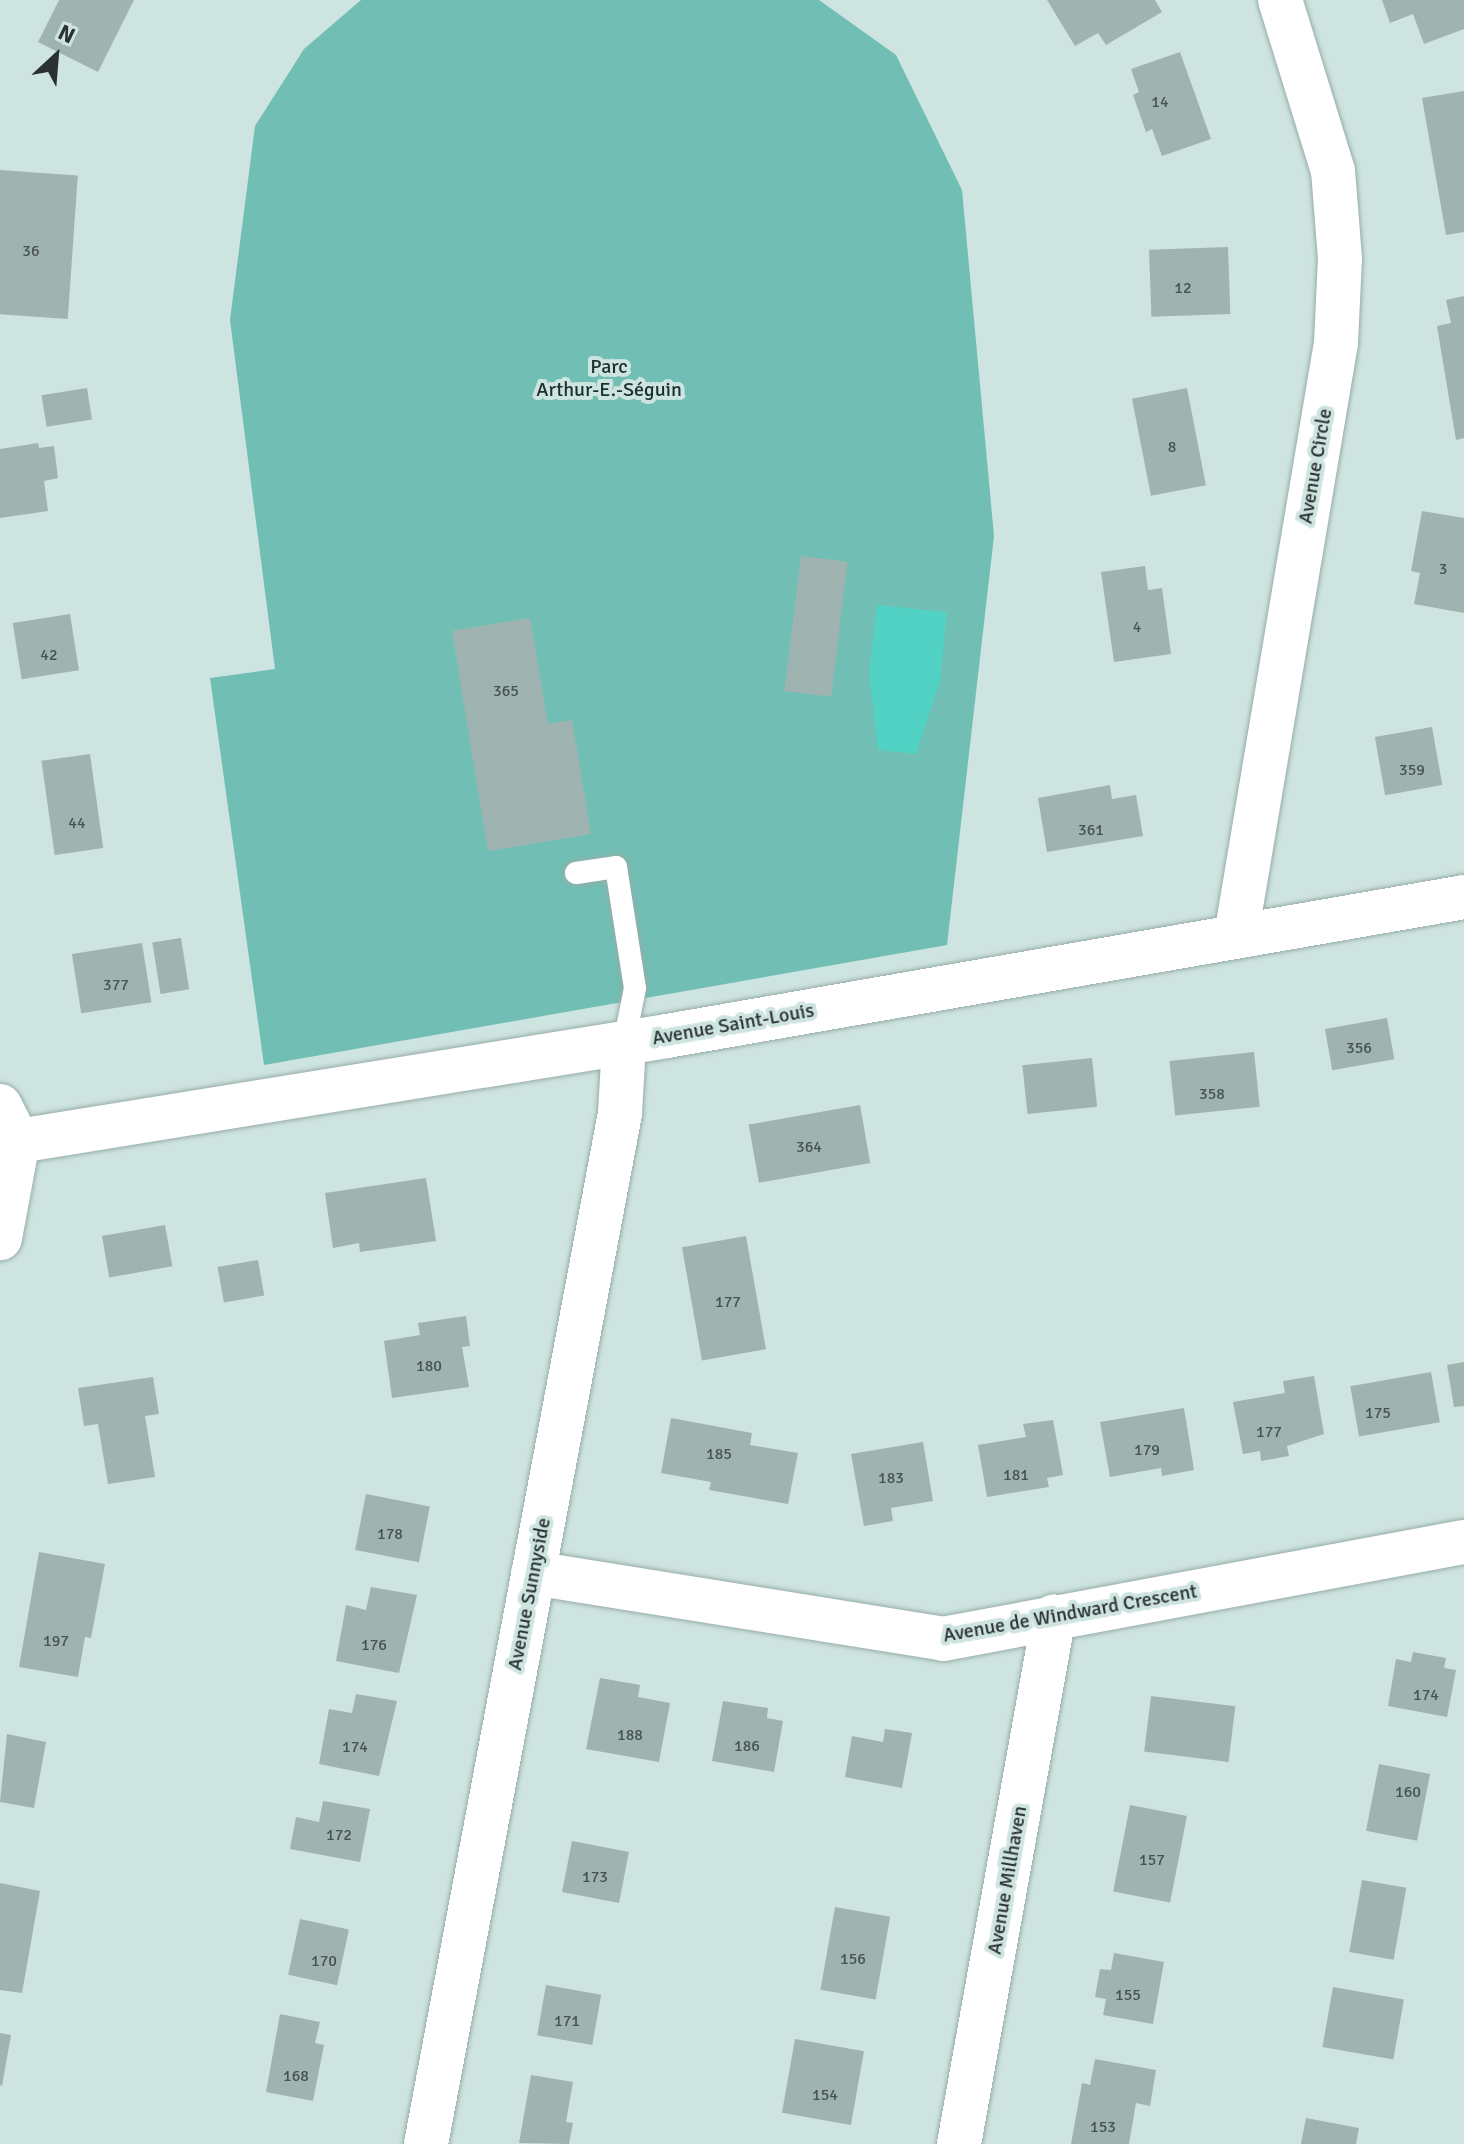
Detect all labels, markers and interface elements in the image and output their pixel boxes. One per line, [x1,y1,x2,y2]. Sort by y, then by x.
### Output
north arrow [16,16,96,96]
text: N [54,18,80,49]
house number: 14 [1151,92,1169,112]
house number: 36 [22,241,40,261]
house number: 12 [1174,278,1192,298]
park label: Parc Arthur-E.-Séguin [536,354,682,401]
street label: Avenue Circle [1293,407,1337,525]
house number: 8 [1168,437,1176,457]
house number: 3 [1439,559,1447,579]
house number: 4 [1133,617,1141,637]
house number: 42 [40,645,58,665]
house number: 365 [493,681,519,701]
house number: 359 [1399,760,1425,780]
house number: 44 [68,813,86,833]
house number: 361 [1078,820,1104,840]
house number: 377 [103,975,129,995]
street label: Avenue Saint-Louis [650,998,816,1050]
house number: 356 [1346,1038,1372,1058]
house number: 358 [1199,1084,1225,1104]
house number: 364 [796,1137,822,1157]
house number: 177 [715,1292,741,1312]
house number: 180 [416,1356,442,1376]
house number: 175 [1365,1403,1391,1423]
house number: 177 [1256,1422,1282,1442]
house number: 179 [1134,1440,1160,1460]
house number: 185 [706,1444,732,1464]
house number: 181 [1003,1465,1029,1485]
house number: 183 [878,1468,904,1488]
street label: Avenue Sunnyside [502,1516,556,1672]
house number: 178 [377,1524,403,1544]
street label: Avenue de Windward Crescent [941,1579,1199,1647]
house number: 197 [43,1631,69,1651]
house number: 176 [361,1635,387,1655]
house number: 174 [1413,1685,1439,1705]
house number: 188 [617,1725,643,1745]
house number: 186 [734,1736,760,1756]
house number: 174 [342,1737,368,1757]
house number: 160 [1395,1782,1421,1802]
street label: Avenue Millhaven [982,1804,1032,1956]
house number: 172 [326,1825,352,1845]
house number: 157 [1139,1850,1165,1870]
house number: 173 [582,1867,608,1887]
house number: 156 [840,1949,866,1969]
house number: 170 [311,1951,337,1971]
house number: 155 [1115,1985,1141,2005]
house number: 171 [554,2011,580,2031]
house number: 168 [283,2066,309,2086]
house number: 154 [812,2085,838,2105]
house number: 153 [1090,2117,1116,2137]

